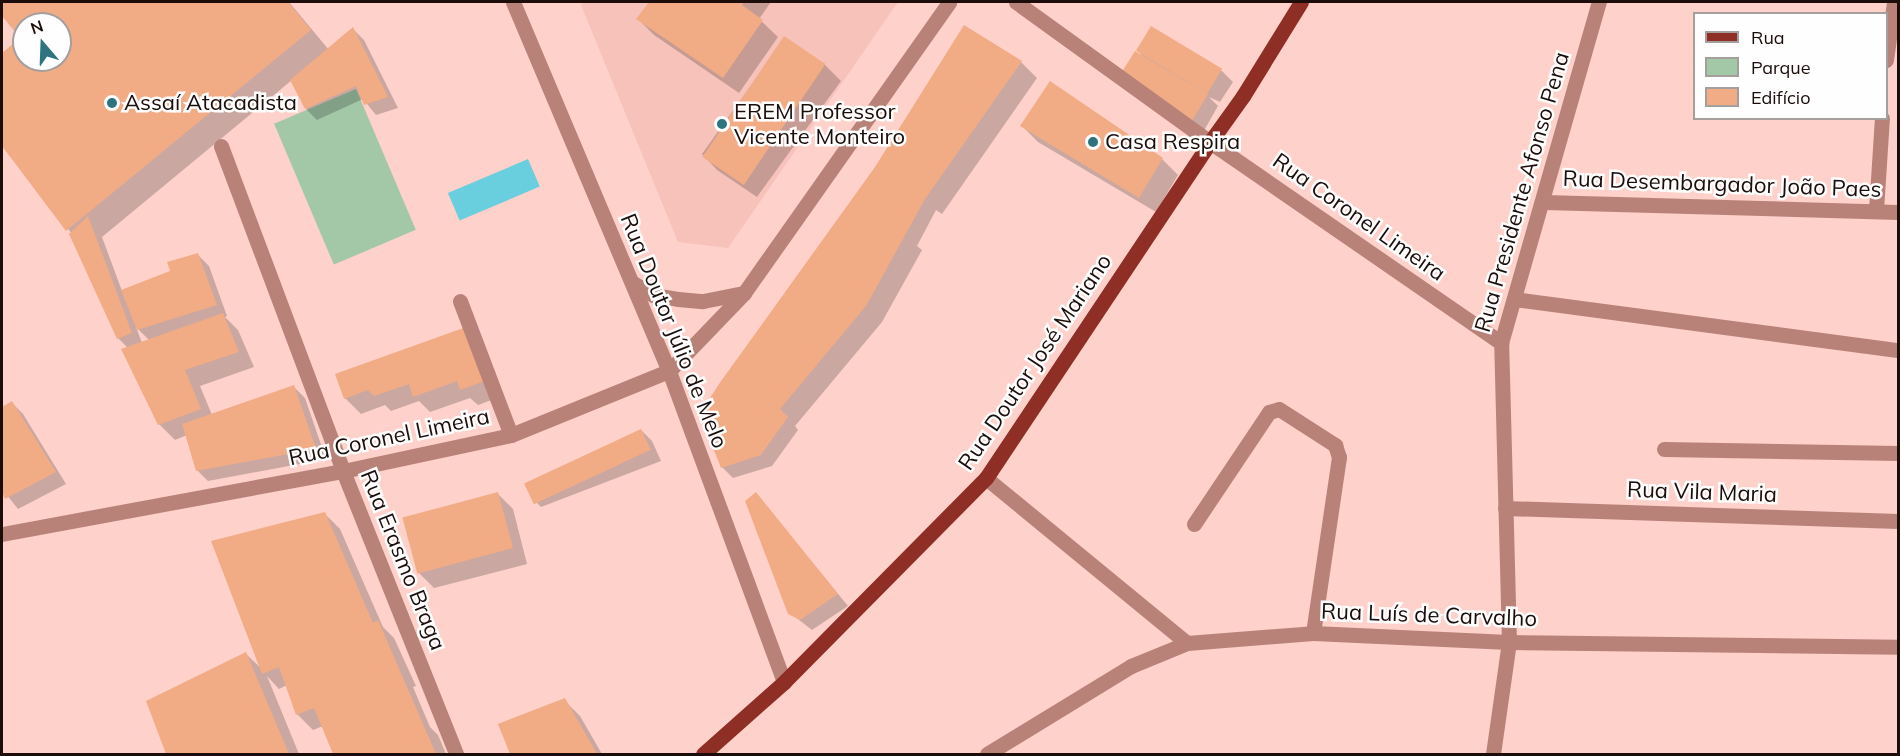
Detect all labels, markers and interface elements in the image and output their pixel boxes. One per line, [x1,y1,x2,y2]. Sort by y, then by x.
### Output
north arrow [12,12,72,72]
legend [1693,12,1888,120]
text: N [28,15,46,38]
text: Rua [1751,26,1785,49]
street label: Rua Presidente Afonso Pena [1469,49,1575,335]
text: Parque [1751,56,1810,79]
text: Edifício [1751,86,1810,109]
place label: Assaí Atacadista [124,90,297,116]
marker: Assaí Atacadista [105,96,119,110]
place label: EREM Professor Vicente Monteiro [734,98,905,150]
marker: EREM Professor Vicente Monteiro [715,117,729,131]
place label: Casa Respira [1105,129,1240,155]
marker: Casa Respira [1086,135,1100,149]
street label: Rua Coronel Limeira [1268,147,1450,287]
street label: Rua Desembargador João Paes [1562,165,1882,203]
street label: Rua Doutor Júlio de Melo [615,210,733,452]
street label: Rua Doutor José Mariano [953,249,1117,475]
street label: Rua Coronel Limeira [286,403,492,471]
street label: Rua Erasmo Braga [355,466,451,654]
street label: Rua Vila Maria [1627,476,1777,508]
street label: Rua Luís de Carvalho [1321,598,1537,632]

